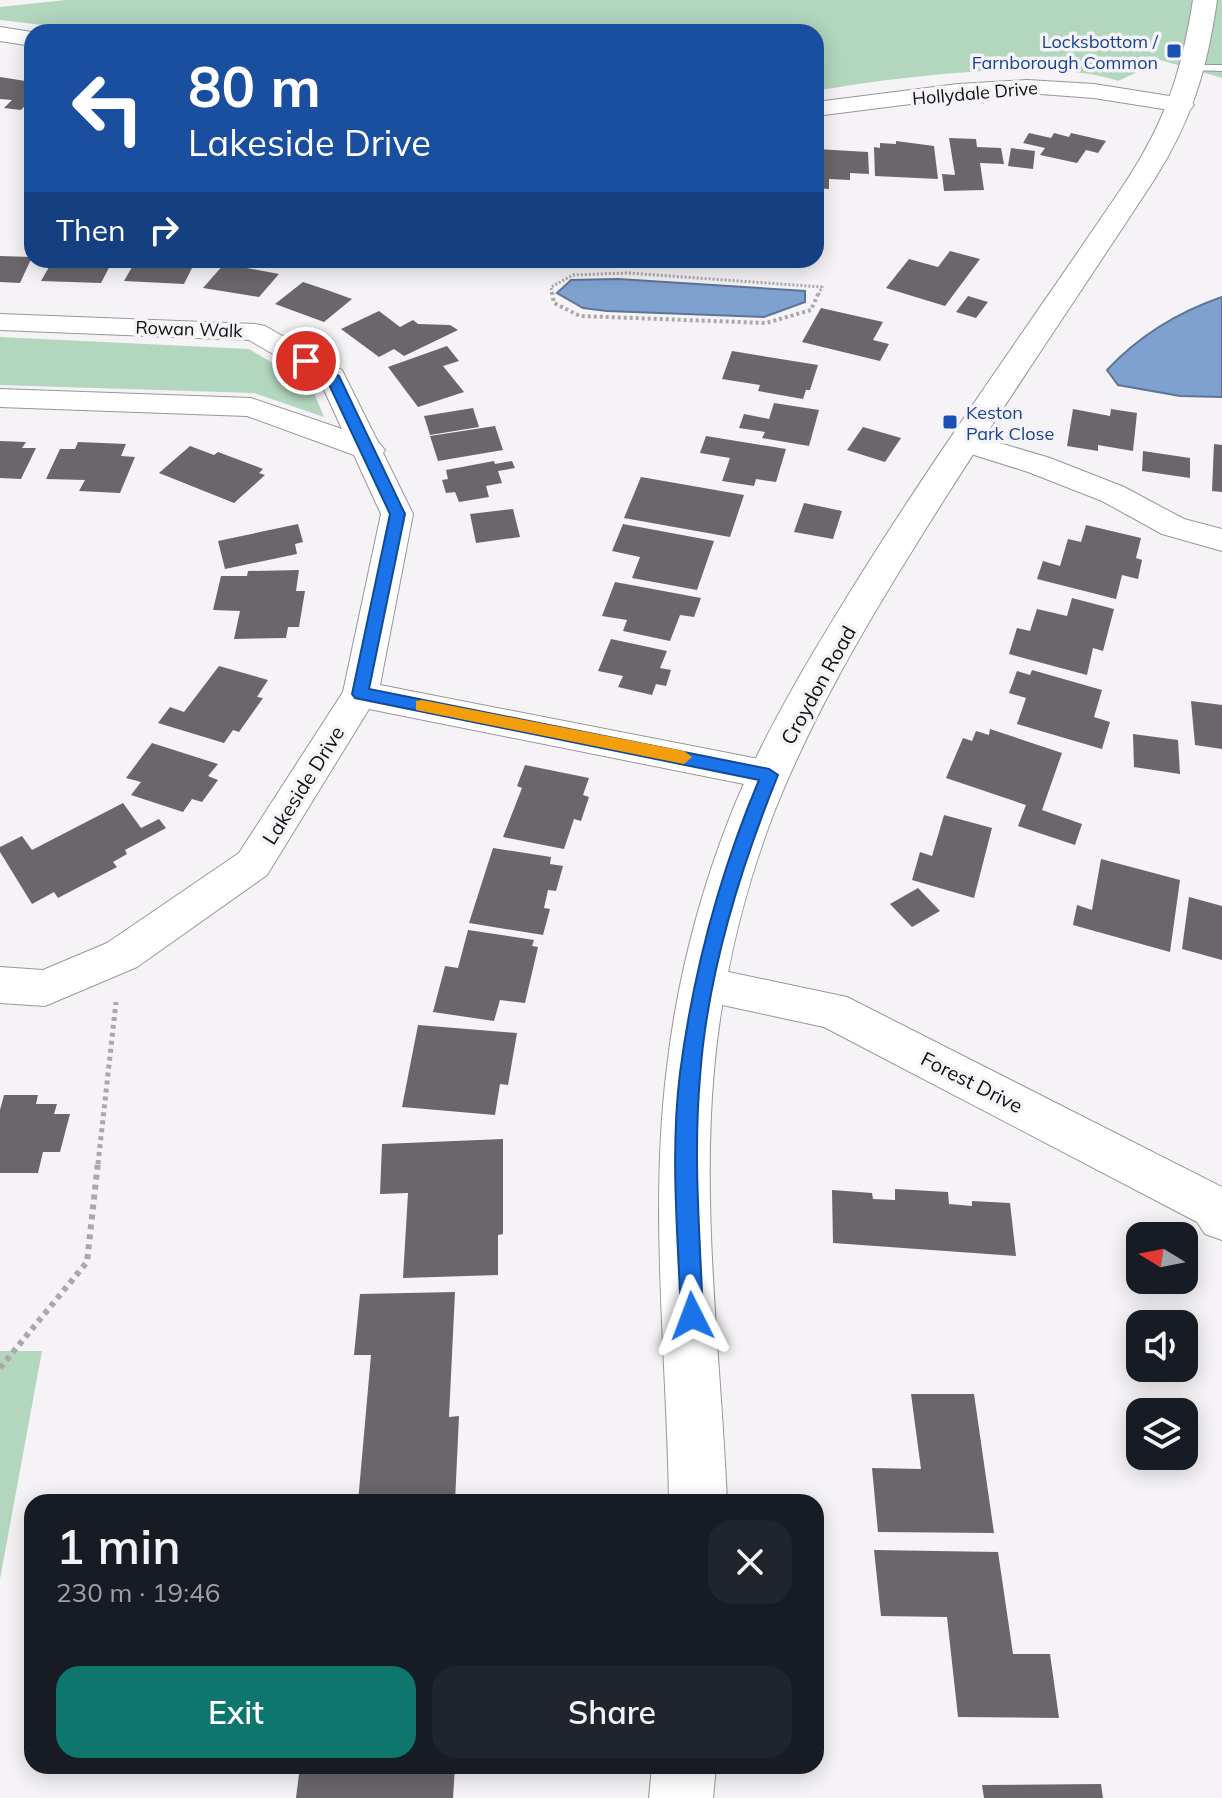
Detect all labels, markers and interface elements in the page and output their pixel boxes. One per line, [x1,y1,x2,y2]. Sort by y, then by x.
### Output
place label: Locksbottom / Farnborough Common [972,30,1159,74]
marker: Locksbottom / Farnborough Common [1165,42,1183,60]
text: 80 m [188,51,321,121]
icon: left [56,56,160,160]
street label: Hollydale Drive [911,76,1039,110]
text: Lakeside Drive [188,120,431,165]
icon: right [142,208,186,252]
text: Then [56,211,126,249]
street label: Rowan Walk [135,316,244,342]
pin [272,327,340,395]
icon: arrive [284,339,328,383]
place label: Keston Park Close [966,401,1054,445]
marker: Keston Park Close [941,413,959,431]
street label: Croydon Road [775,621,861,749]
street label: Lakeside Drive [257,721,349,849]
street label: Forest Drive [917,1046,1027,1118]
north arrow [1126,1222,1198,1294]
map controls [1126,1222,1198,1470]
position arrow [650,1274,734,1358]
button: sound [1126,1310,1198,1382]
button: layers [1126,1398,1198,1470]
text: 1 min [56,1516,181,1576]
button: close [708,1520,792,1604]
text: 230 m · 19:46 [56,1576,220,1609]
button: Exit [56,1666,416,1758]
button: Share [432,1666,792,1758]

